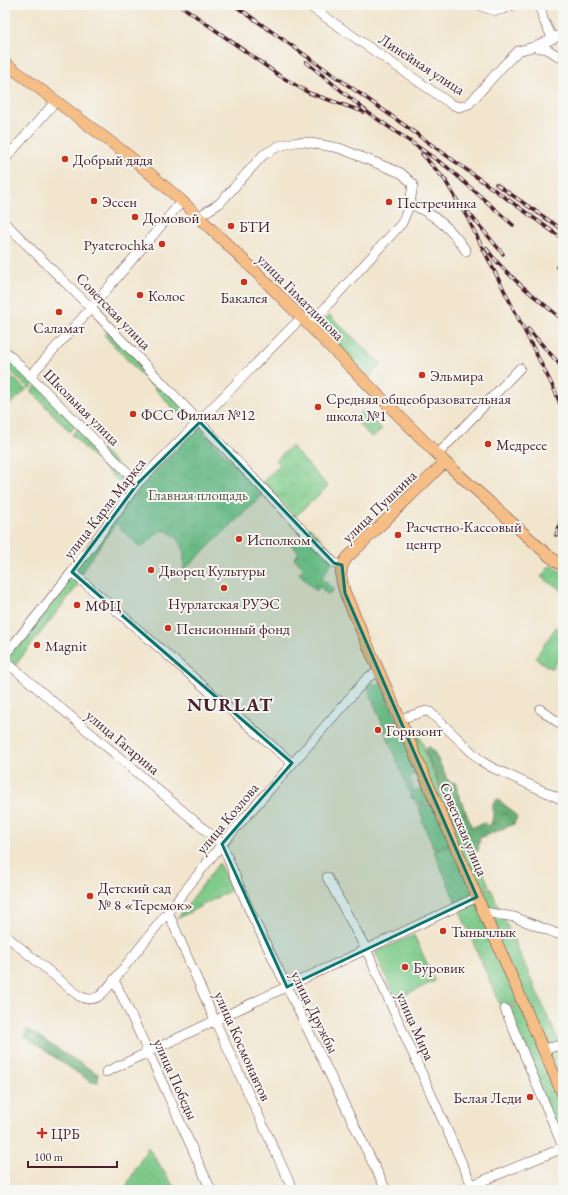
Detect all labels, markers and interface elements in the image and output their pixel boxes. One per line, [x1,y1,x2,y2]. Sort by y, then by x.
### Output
street label: Линейная улица [375,29,469,99]
place label: Добрый дядя [73,150,153,169]
marker: Добрый дядя [60,154,70,164]
place label: Эссен [102,192,137,211]
place label: Пестречинка [397,193,476,212]
marker: Эссен [89,196,99,206]
marker: Пестречинка [384,197,394,207]
place label: Домовой [143,208,199,227]
marker: Домовой [130,212,140,222]
place label: БТИ [239,217,270,236]
marker: БТИ [226,221,236,231]
place label: Pyaterochka [84,235,154,254]
marker: Pyaterochka [157,239,167,249]
street label: улица Гиматдинова [253,249,349,345]
street label: Советская улица [72,268,156,354]
marker: Бакалея [239,277,249,287]
place label: Колос [148,286,185,305]
place label: Бакалея [220,288,268,307]
marker: Колос [135,290,145,300]
marker: Саламат [54,307,64,317]
place label: Саламат [33,318,85,337]
street label: Школьная улица [40,365,124,449]
place label: Эльмира [430,366,483,385]
marker: Эльмира [417,370,427,380]
place label: Средняя общеобразовательная школа №1 [326,389,511,425]
marker: Средняя общеобразовательная школа №1 [313,402,323,412]
place label: ФСС Филиал №12 [141,405,256,424]
marker: ФСС Филиал №12 [128,409,138,419]
place label: Медресе [496,435,547,454]
marker: Медресе [483,439,493,449]
street label: улица Карла Маркса [59,454,149,562]
street label: улица Пушкина [338,466,420,546]
park label: Главная площадь [148,485,248,504]
place label: Расчетно-Кассовый центр [406,517,522,553]
place label: Исполком [247,530,311,549]
marker: Расчетно-Кассовый центр [393,530,403,540]
marker: Исполком [234,534,244,544]
place label: Дворец Культуры [159,561,266,580]
marker: Дворец Культуры [146,565,156,575]
marker: Нурлатская РУЭС [219,583,229,593]
place label: Нурлатская РУЭС [168,594,280,613]
place label: МФЦ [85,596,122,615]
marker: МФЦ [72,600,82,610]
place label: Пенсионный фонд [176,619,290,638]
marker: Пенсионный фонд [163,623,173,633]
place label: Magnit [45,636,87,655]
marker: Magnit [32,640,42,650]
district label: NURLAT [187,692,273,717]
street label: улица Гагарина [82,706,164,779]
place label: Горизонт [386,721,443,740]
marker: Горизонт [373,725,383,735]
street label: улица Козлова [192,778,262,858]
street label: Советская улица [436,779,492,879]
place label: Детский сад № 8 «Теремок» [98,878,193,914]
marker: Детский сад № 8 «Теремок» [85,891,95,901]
place label: Тынычлык [451,922,516,941]
marker: Тынычлык [438,926,448,936]
place label: Буровик [413,958,465,977]
marker: Буровик [400,962,410,972]
street label: улица Дружбы [287,968,343,1056]
street label: улица Космонавтов [210,988,276,1104]
street label: улица Мира [392,989,440,1063]
street label: улица Победы [150,1035,202,1123]
place label: Белая Леди [453,1088,522,1107]
marker: Белая Леди [525,1092,535,1102]
place label: ЦРБ [51,1124,80,1143]
marker: ЦРБ [36,1127,48,1139]
scale bar [28,1143,117,1169]
text: 100 m [34,1149,64,1165]

